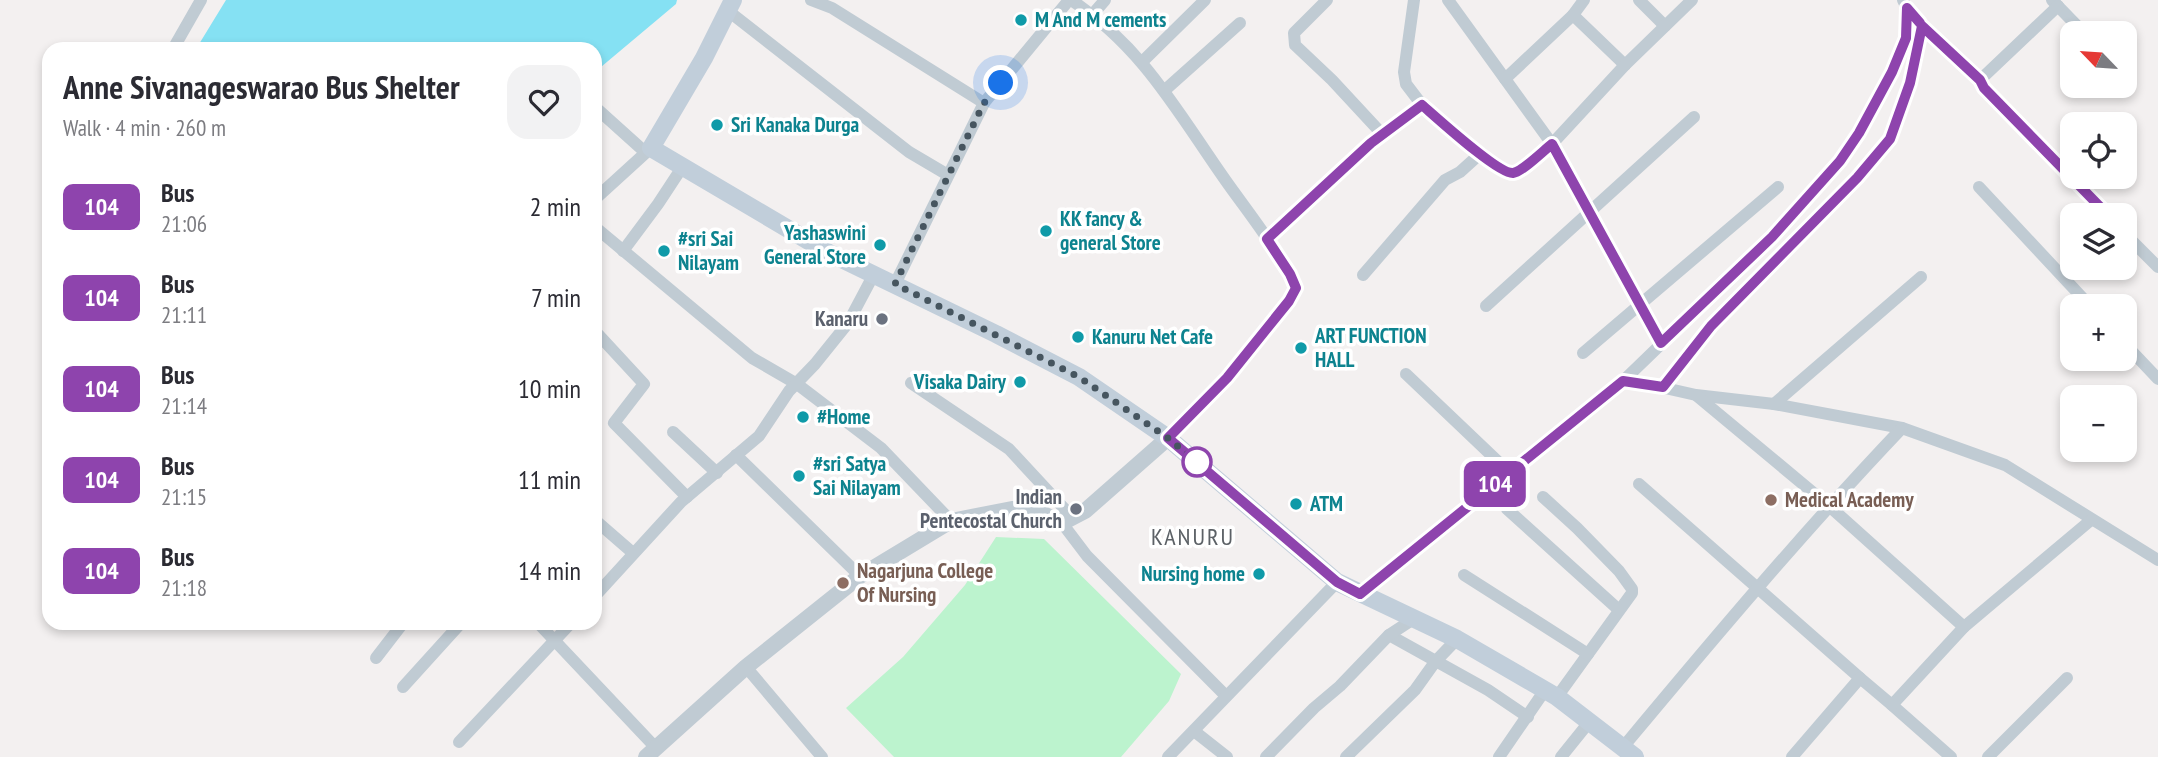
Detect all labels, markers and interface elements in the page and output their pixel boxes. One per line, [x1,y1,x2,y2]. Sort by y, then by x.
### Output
place label: M And M cements [1035,6,1166,33]
marker: M And M cements [1013,12,1029,28]
north arrow [2060,21,2137,98]
map controls [2060,21,2137,462]
text: Anne Sivanageswarao Bus Shelter [63,65,460,108]
button: heart [507,65,581,139]
your location [983,65,1018,100]
place label: Sri Kanaka Durga [731,111,859,138]
button: locate [2060,112,2137,189]
text: Walk · 4 min · 260 m [63,113,226,142]
marker: Sri Kanaka Durga [709,117,725,133]
text: Bus [161,176,194,209]
text: 2 min [530,190,581,223]
text: 104 [84,191,119,222]
button: layers [2060,203,2137,280]
place label: KK fancy & general Store [1060,205,1161,256]
text: 21:06 [161,209,207,238]
place label: Yashaswini General Store [764,219,866,270]
marker: KK fancy & general Store [1038,223,1054,239]
place label: #sri Sai Nilayam [678,225,739,276]
marker: Yashaswini General Store [872,237,888,253]
marker: #sri Sai Nilayam [656,243,672,259]
text: Bus [161,267,194,300]
text: 7 min [531,281,581,314]
text: 104 [84,282,119,313]
button: + [2060,294,2137,371]
text: 21:11 [161,300,207,329]
place label: Kanaru [815,305,868,332]
marker: Kanaru [874,311,890,327]
place label: ART FUNCTION HALL [1314,322,1427,373]
place label: Kanuru Net Cafe [1092,323,1213,350]
marker: Kanuru Net Cafe [1070,329,1086,345]
marker: ART FUNCTION HALL [1293,340,1309,356]
text: Bus [161,358,194,391]
place label: Visaka Dairy [913,368,1007,395]
text: 10 min [518,372,581,405]
text: 104 [84,373,119,404]
marker: Visaka Dairy [1012,374,1028,390]
button: − [2060,385,2137,462]
text: 21:14 [161,391,207,420]
place label: #Home [817,403,871,430]
marker: #Home [795,409,811,425]
unlabelled marker [1182,447,1212,477]
text: Bus [161,449,194,482]
place label: #sri Satya Sai Nilayam [813,450,901,501]
line badge: 104 [1455,461,1535,507]
text: 11 min [518,463,581,496]
text: 104 [84,464,119,495]
marker: #sri Satya Sai Nilayam [791,468,807,484]
text: 104 [1478,468,1512,499]
text: 21:15 [161,482,207,511]
place label: Indian Pentecostal Church [920,483,1062,534]
place label: Medical Academy [1785,486,1914,513]
place label: ATM [1309,490,1343,517]
marker: Medical Academy [1763,492,1779,508]
marker: ATM [1288,496,1304,512]
marker: Indian Pentecostal Church [1068,501,1084,517]
district label: KANURU [1151,521,1235,552]
text: Bus [161,540,194,573]
text: 14 min [518,554,581,587]
text: 104 [84,555,119,586]
place label: Nagarjuna College Of Nursing [857,557,993,608]
place label: Nursing home [1141,560,1245,587]
marker: Nursing home [1251,566,1267,582]
text: 21:18 [161,573,207,602]
marker: Nagarjuna College Of Nursing [835,575,851,591]

